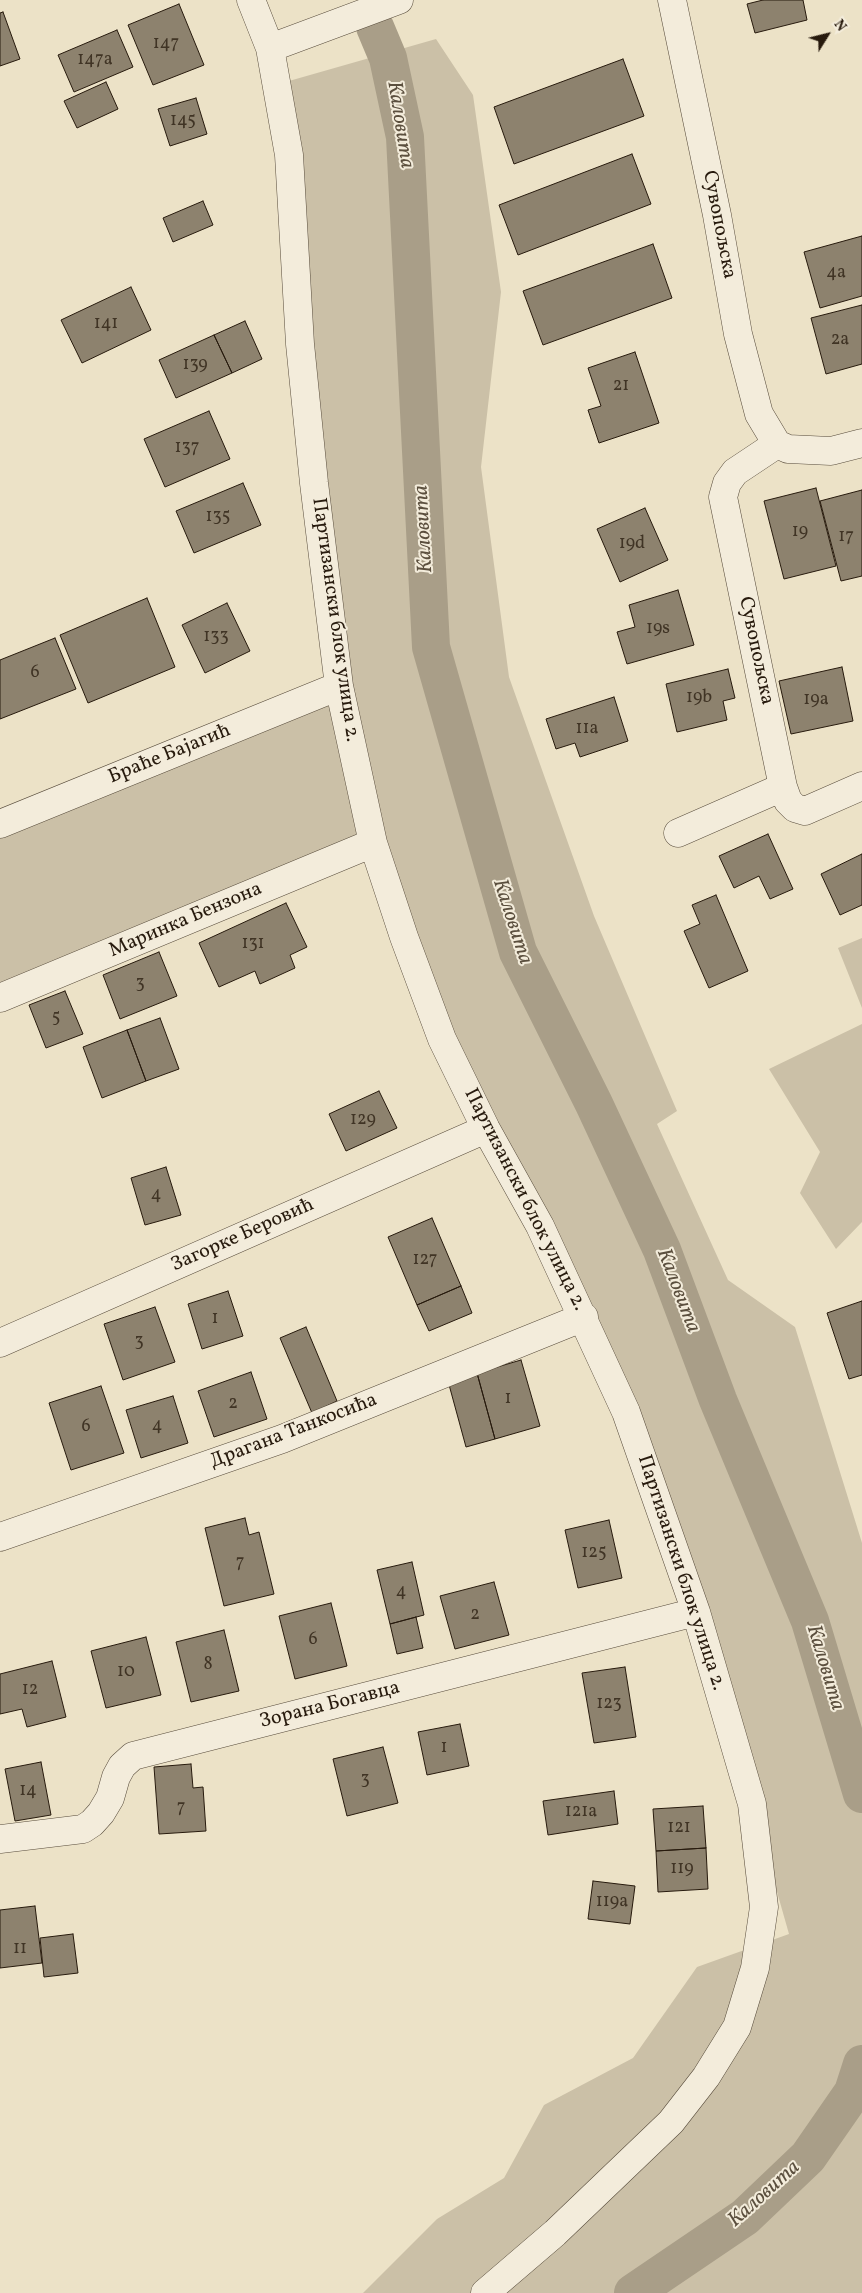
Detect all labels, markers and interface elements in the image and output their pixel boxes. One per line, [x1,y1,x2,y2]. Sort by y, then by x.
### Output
north arrow [802,10,852,60]
text: N [829,16,850,36]
house number: 147 [153,34,179,56]
house number: 147a [77,50,113,72]
water label: Каловита [380,79,418,171]
house number: 145 [170,111,196,133]
street label: Сувопољска [696,169,740,281]
house number: 4a [826,263,846,285]
house number: 141 [94,314,118,336]
house number: 2a [831,330,849,352]
house number: 139 [182,355,208,377]
house number: 21 [613,376,629,398]
house number: 137 [175,438,199,460]
water label: Каловита [410,484,440,574]
street label: Партизански блок улица 2. [305,496,363,744]
house number: 135 [206,507,230,529]
house number: 19 [792,522,808,544]
house number: 17 [838,527,854,549]
house number: 19d [619,534,645,556]
street label: Сувопољска [732,595,778,707]
house number: 19s [646,619,670,641]
house number: 133 [203,627,229,649]
house number: 6 [30,663,40,685]
house number: 19b [686,688,712,710]
house number: 19a [803,690,829,712]
house number: 11a [576,719,598,741]
street label: Браће Бајагић [105,720,235,790]
water label: Каловита [485,876,537,968]
street label: Маринка Бензона [106,878,266,964]
house number: 131 [241,934,265,956]
house number: 3 [135,974,145,996]
house number: 5 [52,1008,60,1030]
street label: Партизански блок улица 2. [457,1085,591,1315]
house number: 129 [350,1110,376,1132]
house number: 4 [151,1185,161,1207]
street label: Загорке Беровић [168,1194,318,1278]
water label: Каловита [649,1245,705,1337]
house number: 127 [413,1250,437,1272]
house number: 1 [212,1309,218,1331]
house number: 3 [134,1332,144,1354]
street label: Драгана Танкосића [207,1389,381,1475]
house number: 1 [505,1389,511,1411]
house number: 2 [228,1394,238,1416]
house number: 4 [152,1416,162,1438]
house number: 6 [81,1417,91,1439]
street label: Партизански блок улица 2. [631,1452,729,1694]
house number: 125 [581,1543,607,1565]
house number: 7 [236,1553,244,1575]
house number: 4 [396,1582,406,1604]
house number: 2 [470,1605,480,1627]
water label: Каловита [799,1622,849,1714]
house number: 6 [308,1630,318,1652]
house number: 8 [203,1655,213,1677]
house number: 10 [117,1662,135,1684]
street label: Зорана Богавца [257,1677,403,1735]
house number: 12 [22,1680,38,1702]
house number: 123 [596,1694,622,1716]
house number: 1 [441,1738,447,1760]
house number: 3 [360,1770,370,1792]
house number: 14 [19,1781,37,1803]
house number: 7 [177,1798,185,1820]
house number: 121a [565,1802,597,1824]
house number: 121 [667,1818,691,1840]
house number: 119 [670,1859,694,1881]
house number: 119a [596,1892,628,1914]
house number: 11 [13,1939,27,1961]
water label: Каловита [724,2156,806,2234]

